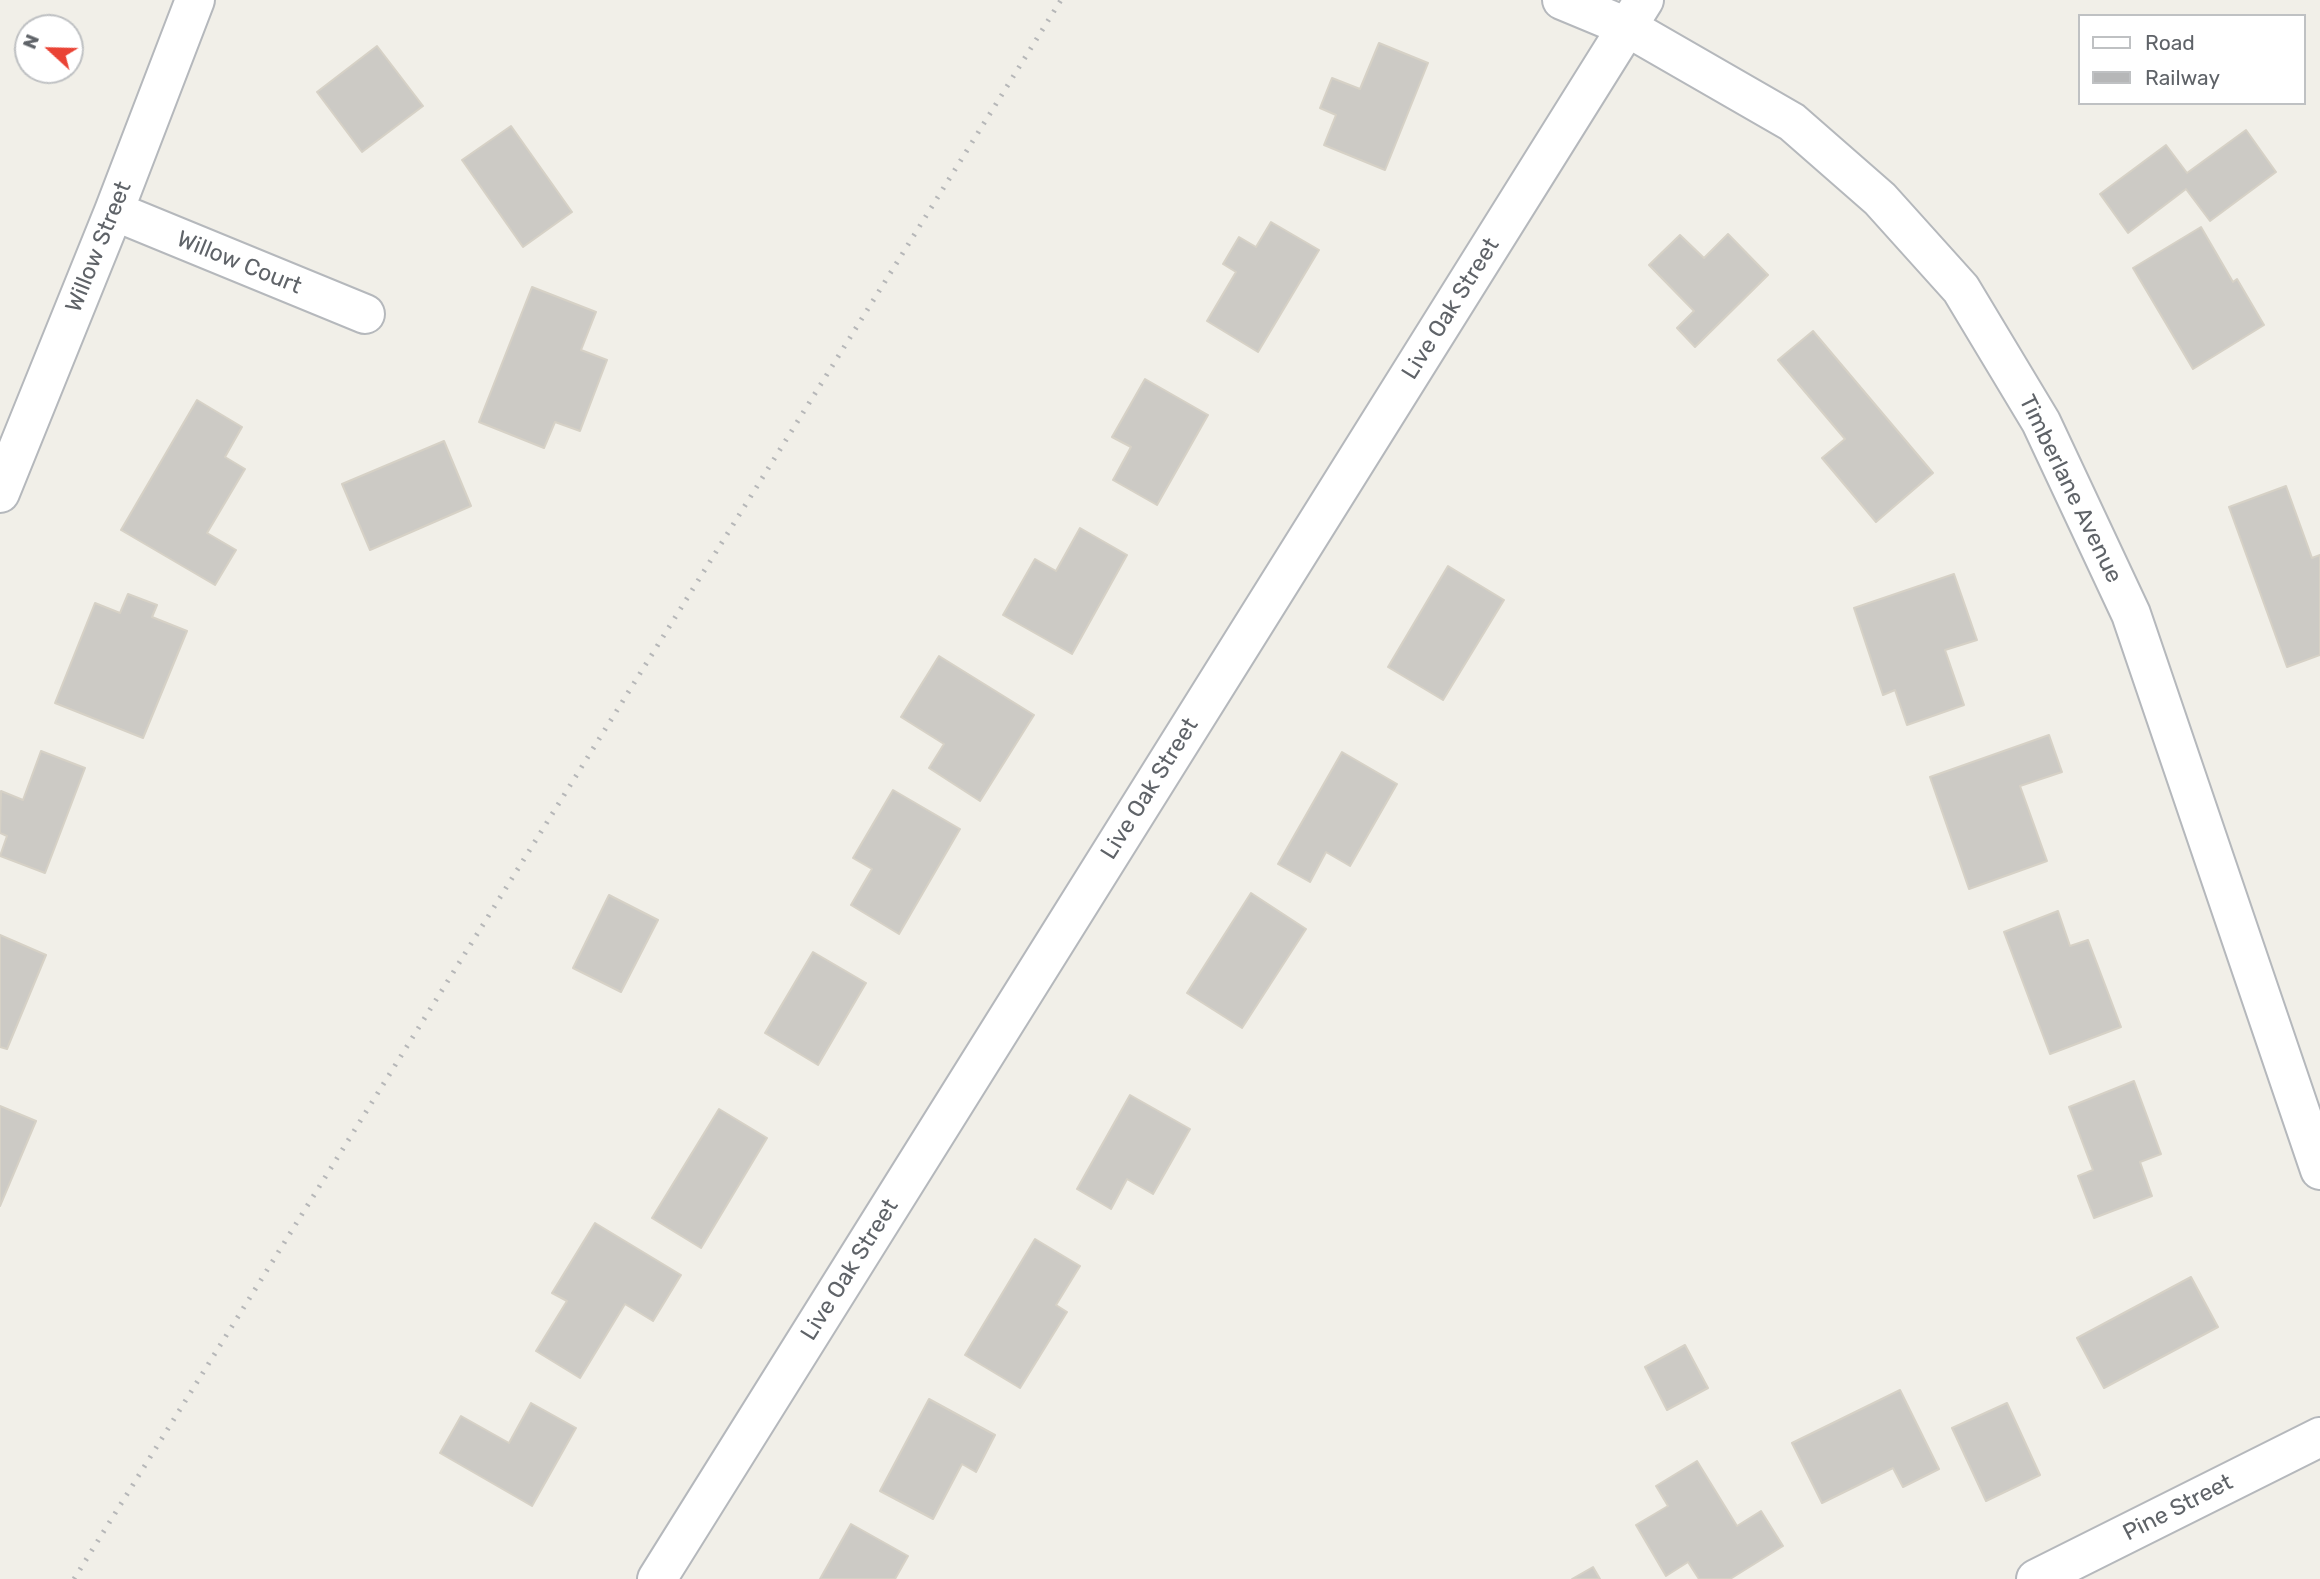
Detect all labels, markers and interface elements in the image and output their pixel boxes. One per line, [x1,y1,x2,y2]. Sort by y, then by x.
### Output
north arrow [14,14,84,84]
legend [2078,14,2306,105]
text: Road [2145,30,2195,55]
text: N [18,31,44,52]
text: Railway [2145,65,2220,90]
street label: Willow Street [60,178,138,316]
street label: Willow Court [173,225,305,301]
street label: Live Oak Street [1396,233,1506,385]
street label: Timberlane Avenue [2012,390,2128,588]
street label: Live Oak Street [1095,713,1205,865]
street label: Live Oak Street [795,1194,905,1346]
street label: Pine Street [2119,1469,2237,1547]

